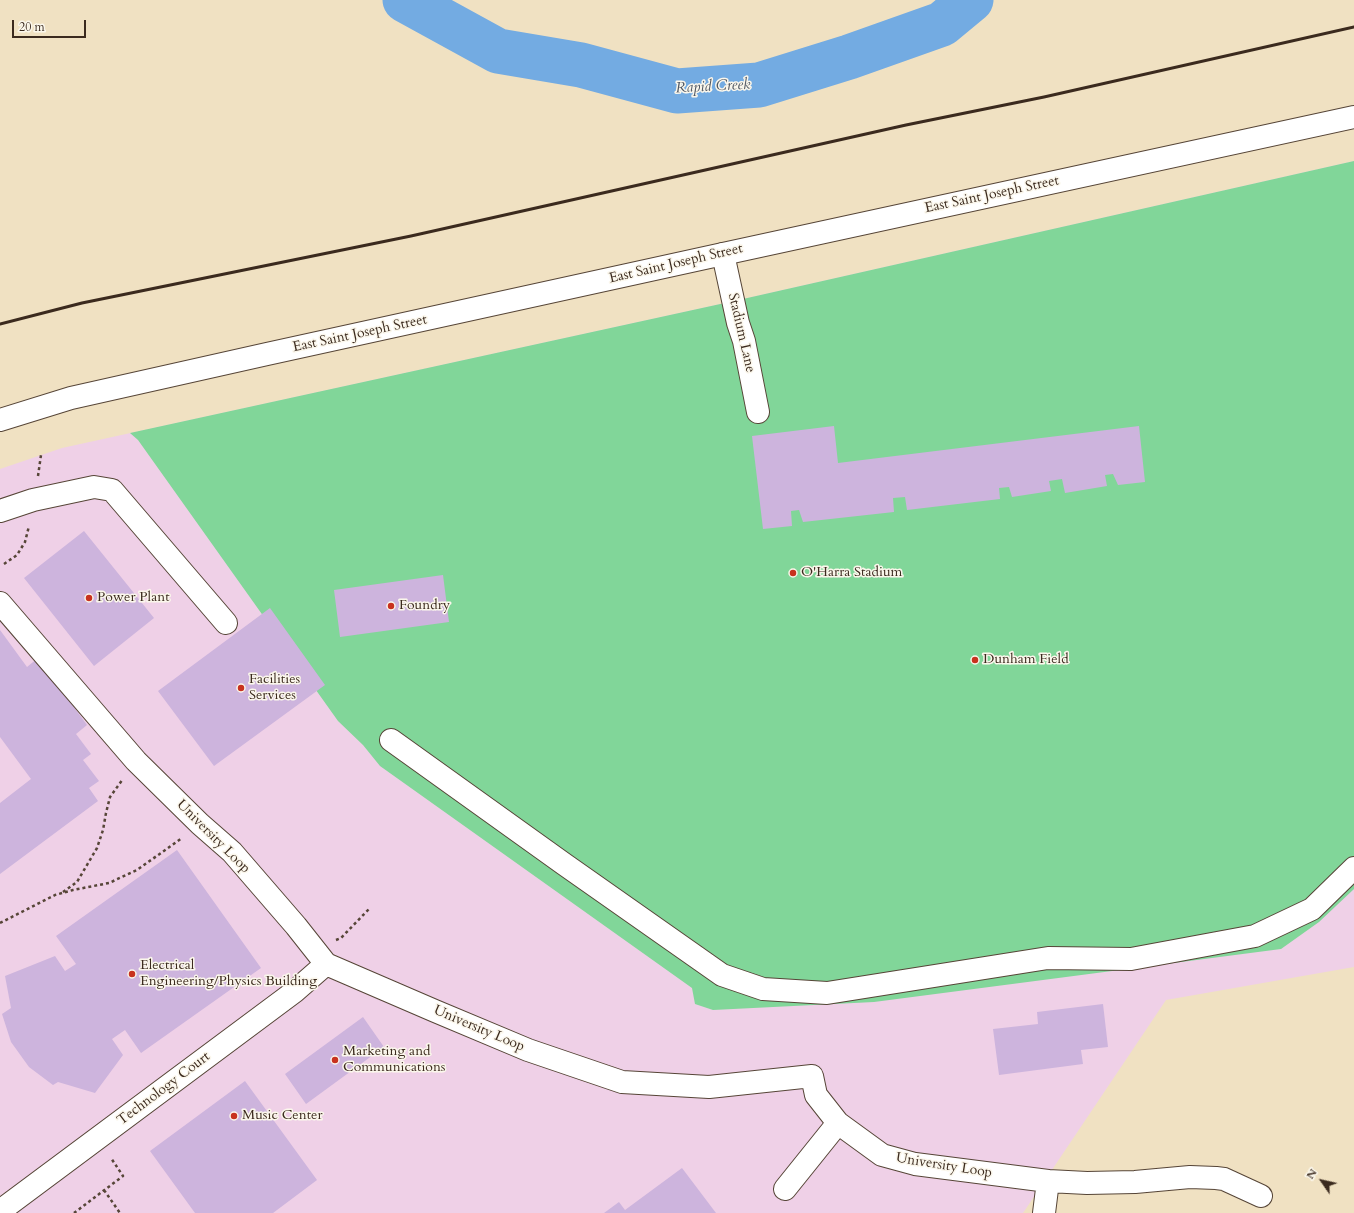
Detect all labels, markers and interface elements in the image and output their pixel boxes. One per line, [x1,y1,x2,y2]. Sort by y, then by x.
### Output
scale bar [14,12,88,38]
text: 20 m [19,19,45,35]
water label: Rapid Creek [675,76,751,98]
street label: East Saint Joseph Street [923,173,1061,217]
street label: East Saint Joseph Street [608,240,744,288]
street label: Stadium Lane [724,292,758,374]
street label: East Saint Joseph Street [291,312,429,356]
place label: O'Harra Stadium [801,565,902,581]
marker: O'Harra Stadium [788,568,798,578]
place label: Power Plant [97,590,170,606]
marker: Power Plant [84,593,94,603]
place label: Foundry [399,598,450,614]
marker: Foundry [386,601,396,611]
place label: Dunham Field [983,652,1069,668]
marker: Dunham Field [970,655,980,665]
place label: Facilities Services [249,672,300,704]
marker: Facilities Services [236,683,246,693]
street label: University Loop [173,797,253,877]
place label: Electrical Engineering/Physics Building [140,958,317,990]
marker: Electrical Engineering/Physics Building [127,969,137,979]
street label: University Loop [431,1002,527,1056]
place label: Marketing and Communications [343,1044,446,1076]
street label: Technology Court [114,1049,214,1129]
marker: Marketing and Communications [330,1055,340,1065]
place label: Music Center [242,1108,323,1124]
marker: Music Center [229,1111,239,1121]
street label: University Loop [895,1150,993,1182]
north arrow [1302,1161,1342,1201]
text: N [1303,1166,1321,1182]

